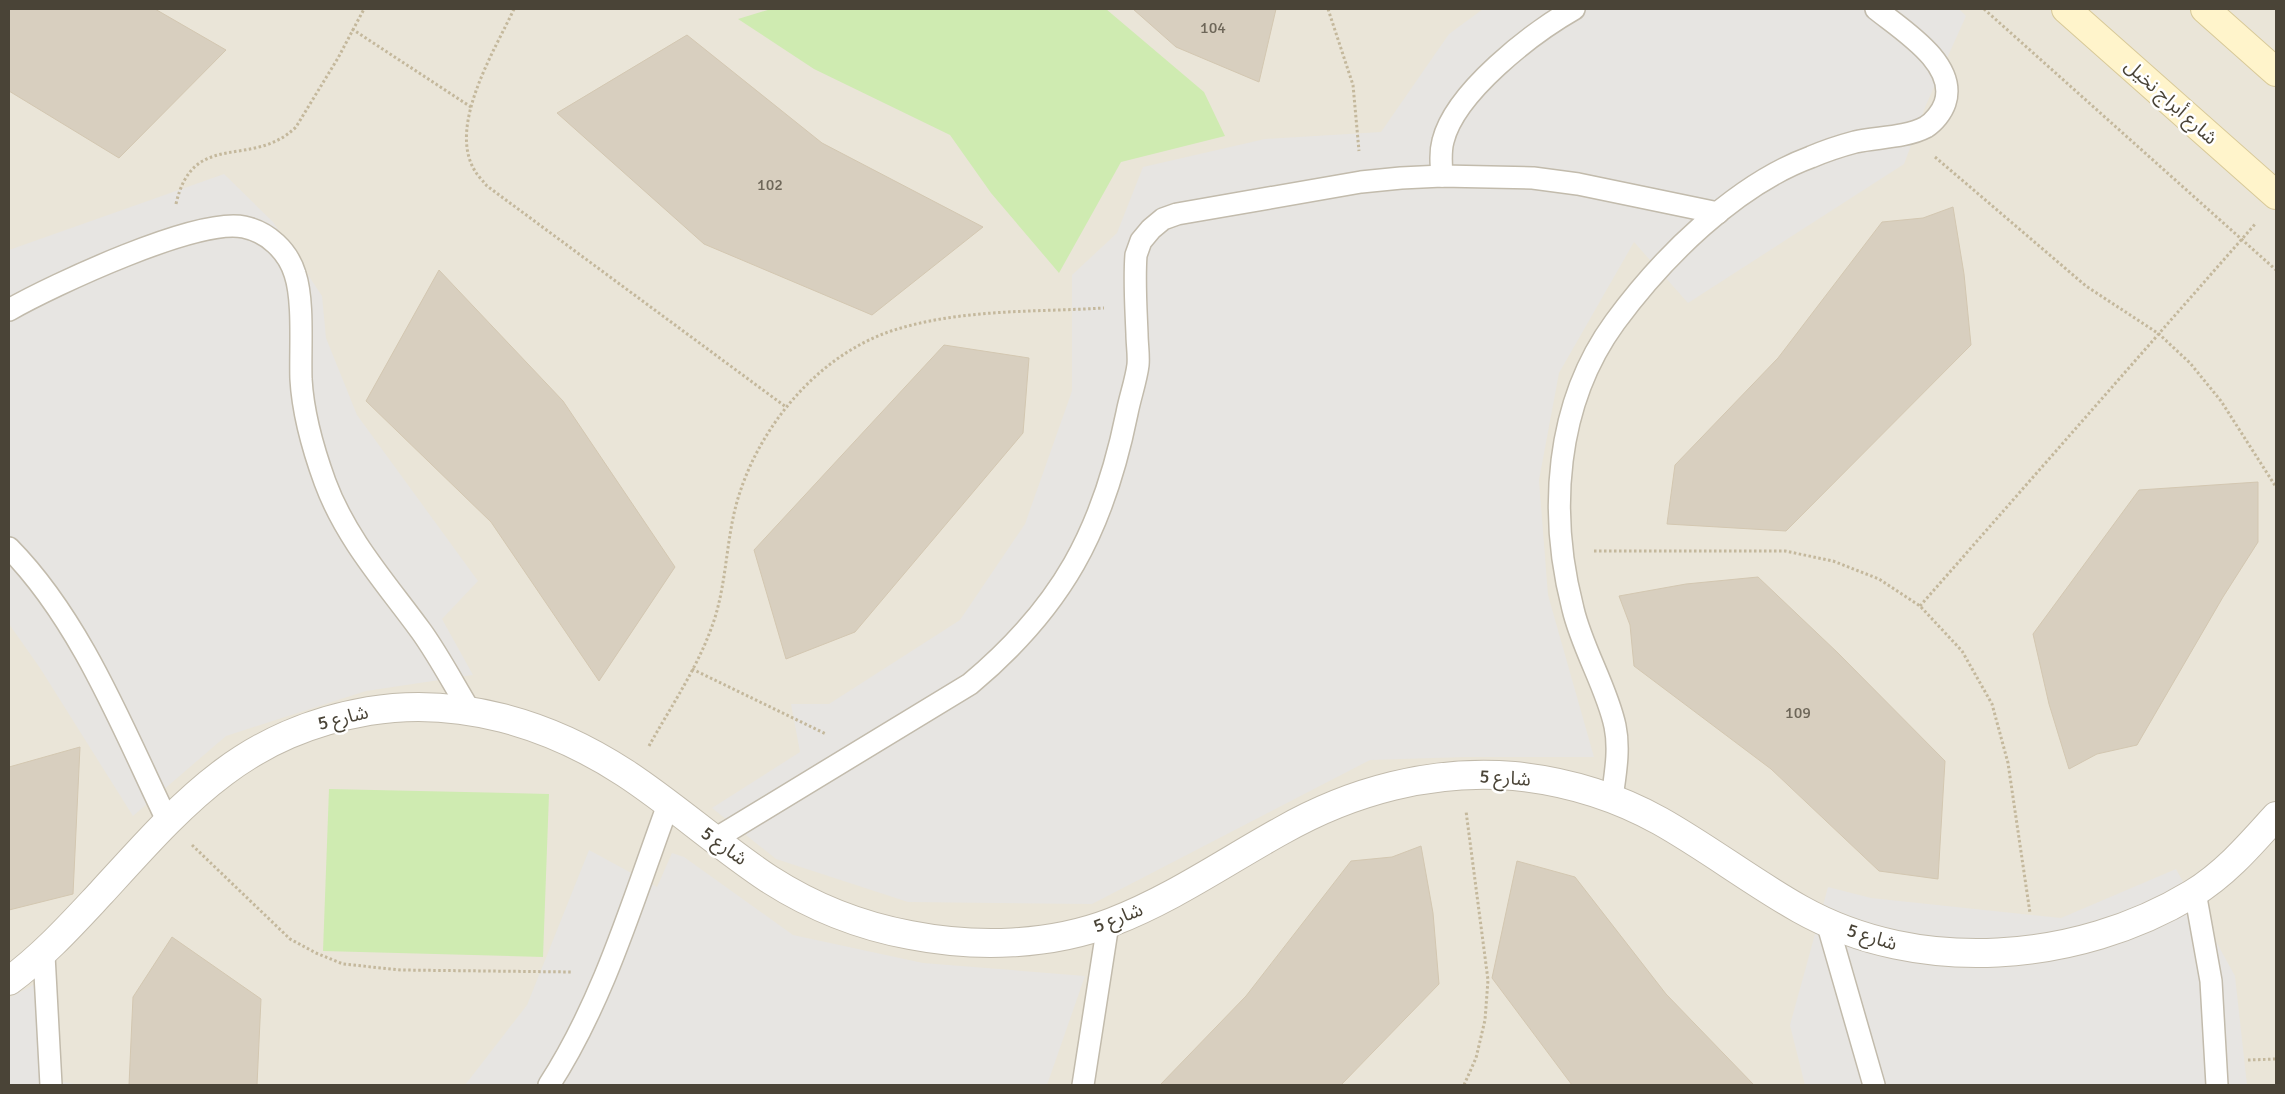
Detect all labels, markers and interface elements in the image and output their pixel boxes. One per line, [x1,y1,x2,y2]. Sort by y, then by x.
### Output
house number: 104 [1200,18,1226,38]
street label: شارع أبراج نخيل [2119,54,2222,151]
house number: 102 [757,175,783,195]
street label: شارع 5 [315,700,371,737]
house number: 109 [1785,703,1811,723]
street label: شارع 5 [1478,764,1532,793]
street label: شارع 5 [696,821,752,872]
street label: شارع 5 [1090,898,1147,939]
street label: شارع 5 [1844,918,1900,957]

